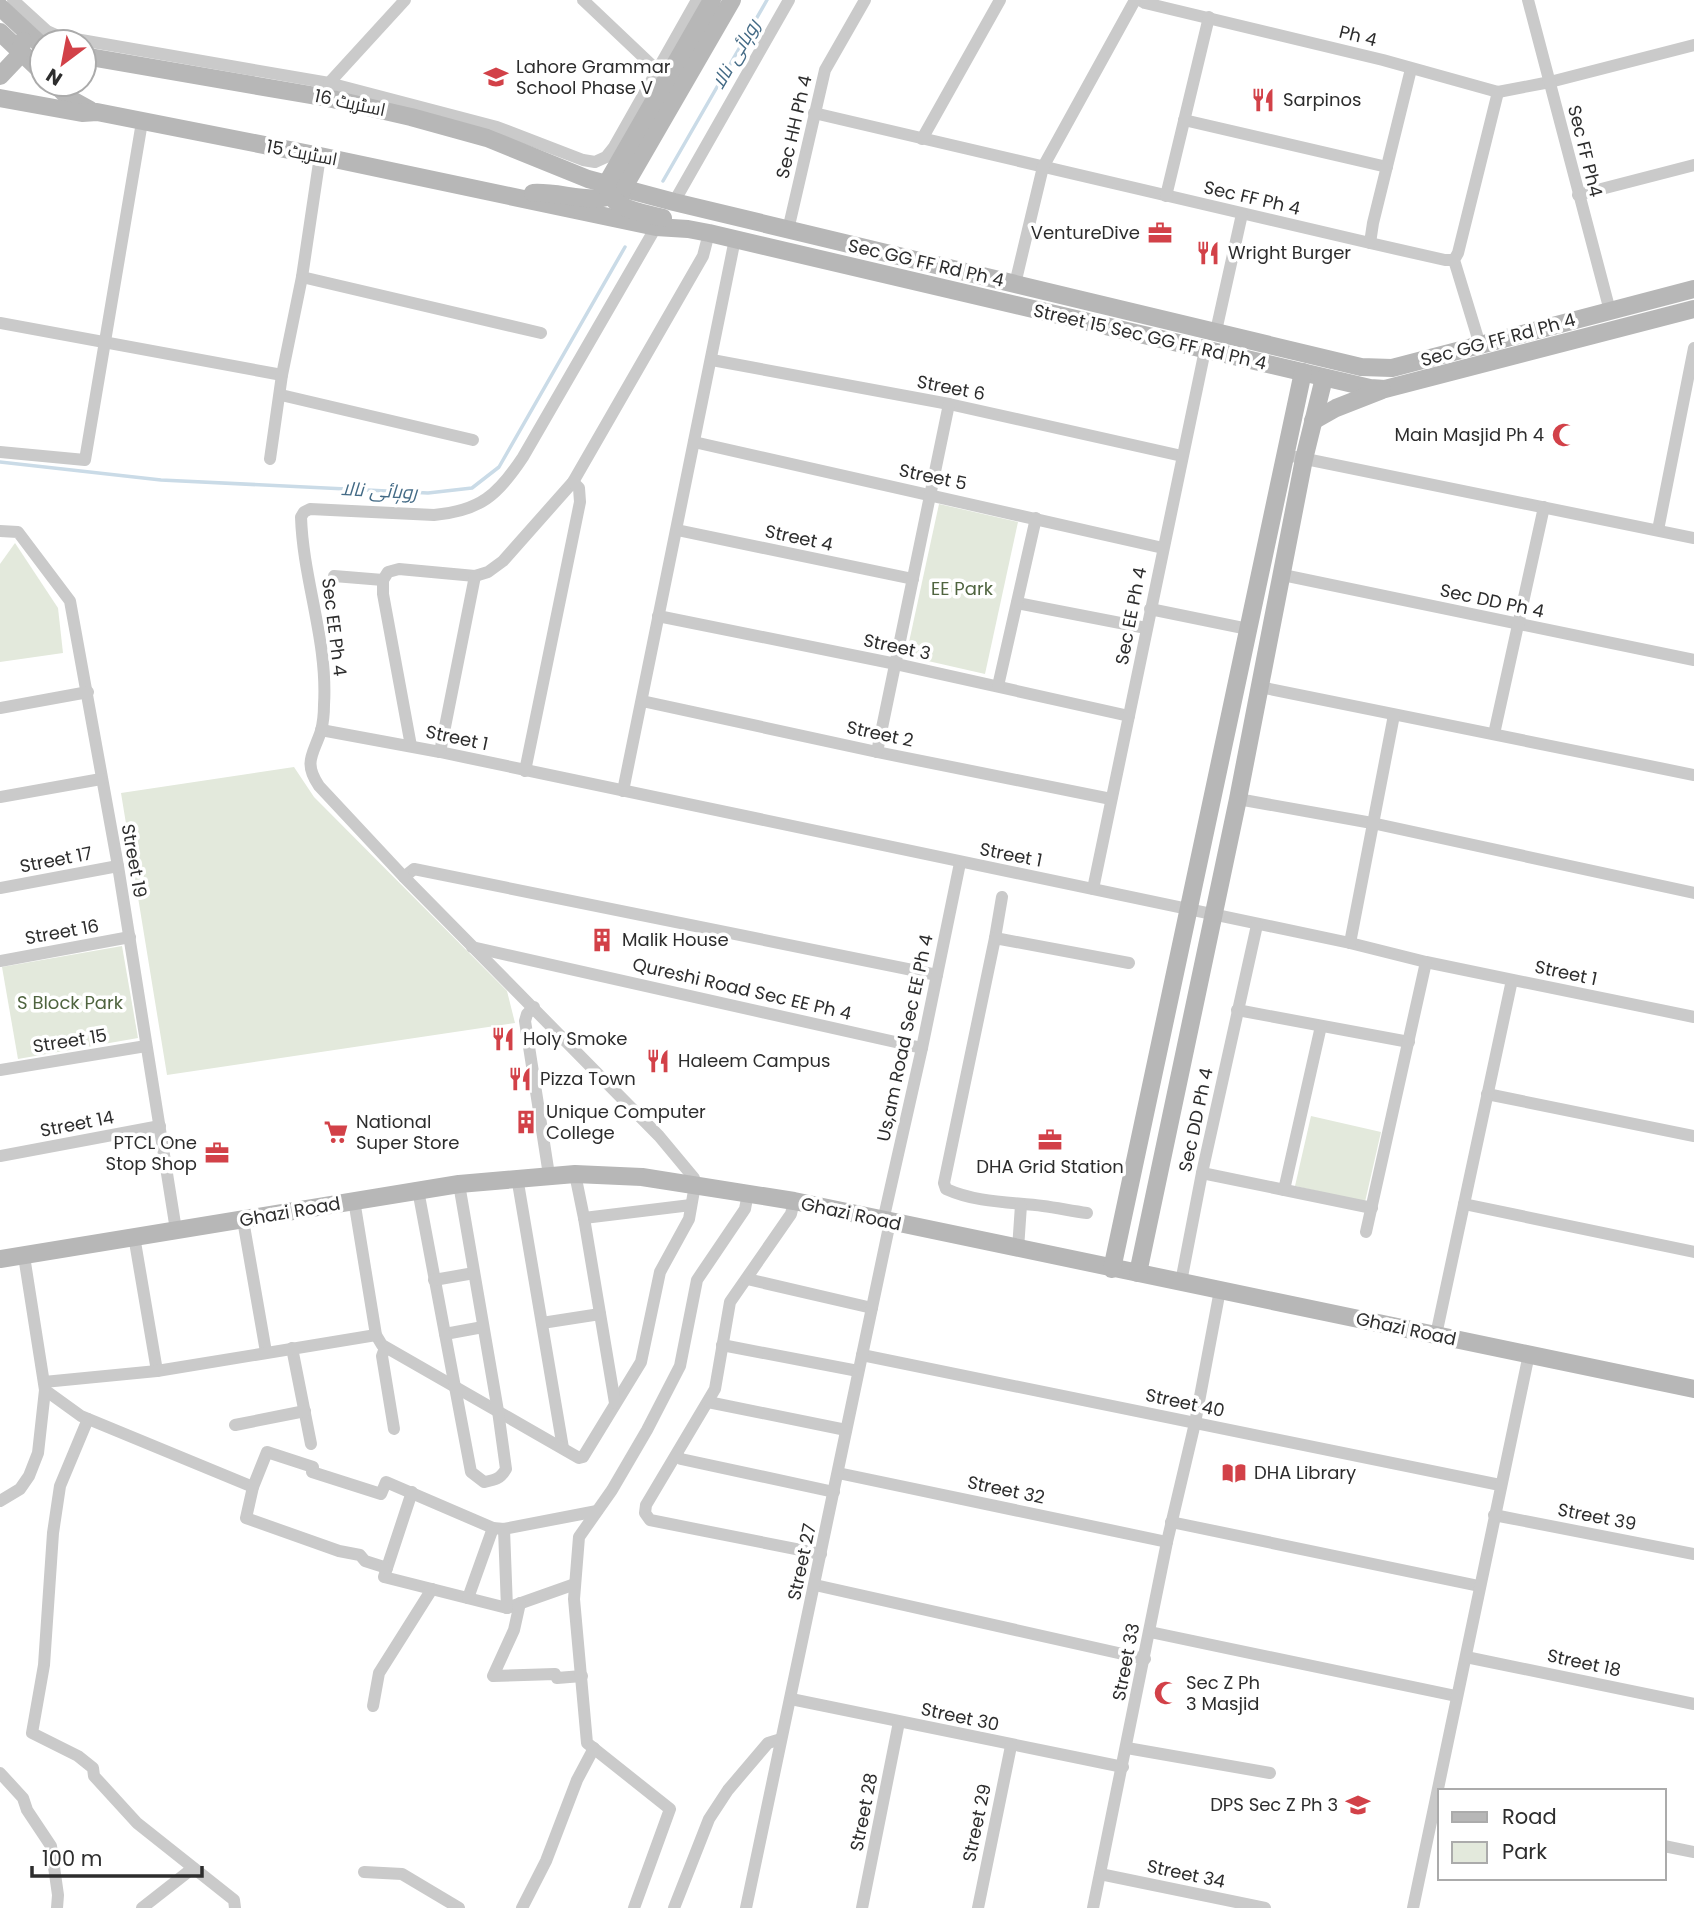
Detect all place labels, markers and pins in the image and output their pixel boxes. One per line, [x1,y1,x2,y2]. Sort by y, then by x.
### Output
place label: Lahore Grammar School Phase V [516,54,671,100]
school or university icon: Lahore Grammar School Phase V [482,63,510,91]
restaurant icon: Sarpinos [1249,86,1277,114]
place label: Sarpinos [1283,87,1361,112]
office icon: VentureDive [1146,219,1174,247]
place label: VentureDive [1031,220,1140,245]
restaurant icon: Wright Burger [1194,239,1222,267]
place label: Wright Burger [1228,240,1351,265]
mosque icon: Main Masjid Ph 4 [1550,421,1578,449]
place label: Main Masjid Ph 4 [1395,422,1544,447]
building icon: Malik House [588,926,616,954]
place label: Malik House [622,927,729,952]
restaurant icon: Holy Smoke [489,1025,517,1053]
place label: Holy Smoke [523,1026,627,1051]
restaurant icon: Haleem Campus [644,1047,672,1075]
place label: Haleem Campus [678,1048,830,1073]
restaurant icon: Pizza Town [506,1065,534,1093]
place label: Pizza Town [540,1066,636,1091]
place label: Unique Computer College [546,1099,706,1145]
building icon: Unique Computer College [512,1108,540,1136]
place label: National Super Store [356,1109,459,1155]
supermarket icon: National Super Store [322,1118,350,1146]
office icon: DHA Grid Station [1036,1126,1064,1154]
place label: PTCL One Stop Shop [106,1130,197,1176]
office icon: PTCL One Stop Shop [203,1139,231,1167]
place label: DHA Grid Station [976,1154,1124,1179]
library icon: DHA Library [1220,1459,1248,1487]
place label: DHA Library [1254,1460,1356,1485]
place label: Sec Z Ph 3 Masjid [1186,1670,1260,1716]
mosque icon: Sec Z Ph 3 Masjid [1152,1679,1180,1707]
school or university icon: DPS Sec Z Ph 3 [1344,1791,1372,1819]
place label: DPS Sec Z Ph 3 [1210,1792,1338,1817]

